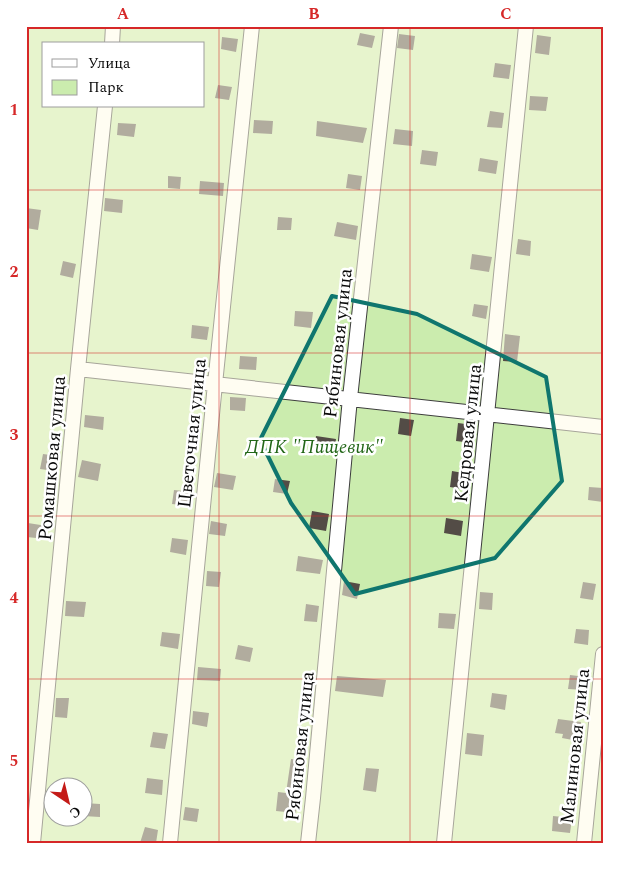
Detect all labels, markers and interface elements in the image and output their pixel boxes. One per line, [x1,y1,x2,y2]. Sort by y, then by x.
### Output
text: A [117,2,130,26]
text: B [308,2,320,26]
text: C [500,2,512,26]
legend [42,42,205,108]
text: Улица [88,52,131,75]
text: Парк [88,76,124,99]
text: 1 [10,98,18,122]
text: 2 [10,260,19,284]
street label: Рябиновая улица [316,266,361,419]
street label: Цветочная улица [170,356,215,509]
street label: Кедровая улица [447,362,490,504]
street label: Ромашковая улица [31,374,74,542]
text: 3 [10,423,19,447]
park label: ДПК "Пищевик" [244,433,383,462]
text: 4 [10,586,19,610]
street label: Малиновая улица [553,666,598,825]
street label: Рябиновая улица [278,669,323,822]
text: 5 [10,749,18,773]
north arrow [42,776,92,826]
text: С [65,801,85,824]

